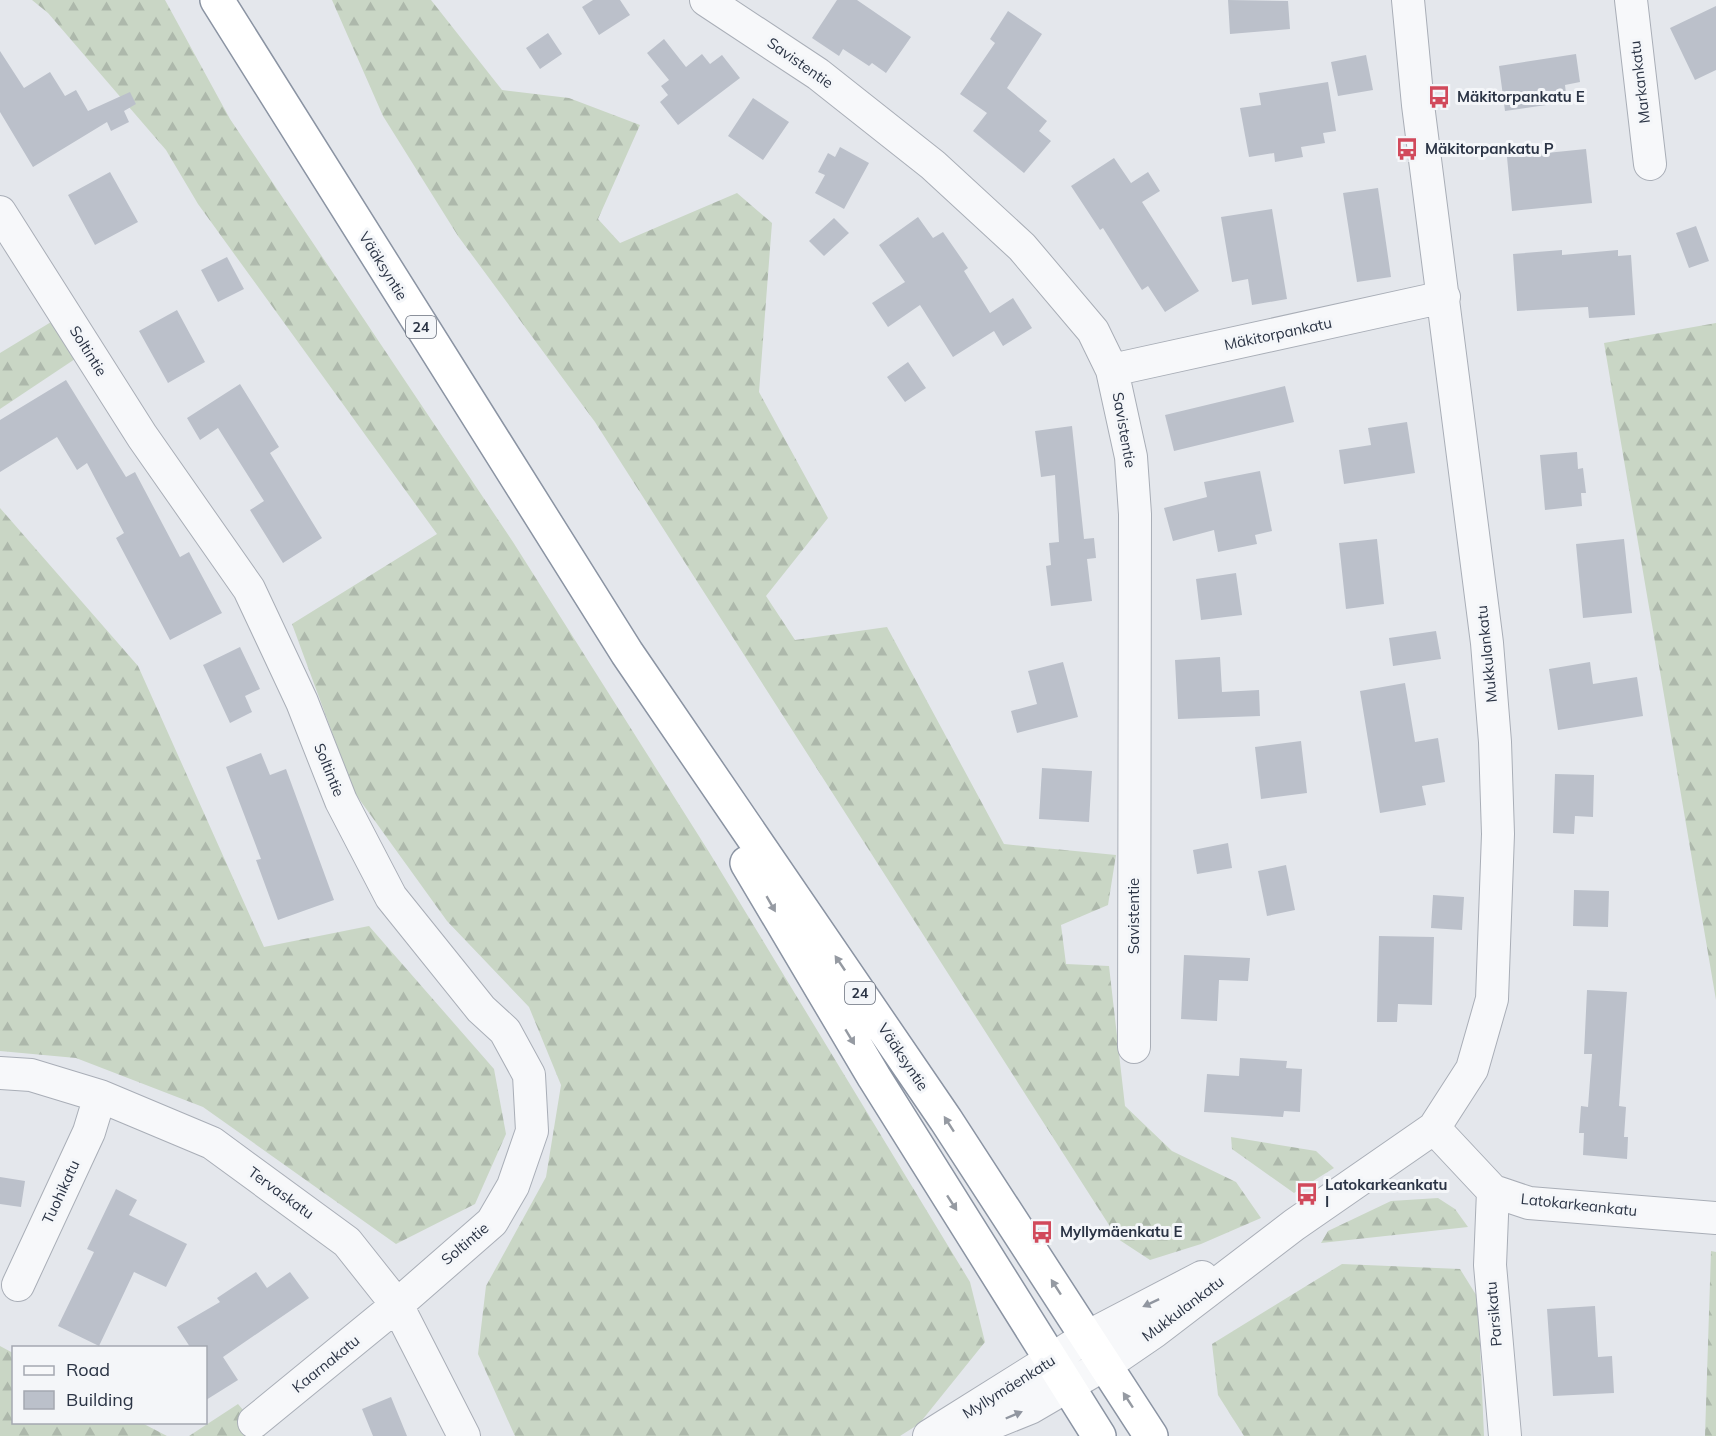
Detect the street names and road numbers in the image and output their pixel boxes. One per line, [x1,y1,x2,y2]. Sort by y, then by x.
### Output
street label: Savistentie [764,33,837,92]
street label: Markankatu [1625,40,1654,125]
street label: Vääksyntie [355,228,412,303]
street label: Mäkitorpankatu [1222,313,1334,354]
road number: 24 [406,316,436,338]
street label: Soltintie [66,322,111,380]
street label: Savistentie [1109,391,1140,469]
street label: Mukkulankatu [1472,605,1501,704]
street label: Soltintie [310,740,349,799]
street label: Savistentie [1124,878,1143,954]
road number: 24 [845,982,875,1004]
street label: Vääksyntie [874,1019,933,1094]
street label: Tuohikatu [38,1157,84,1227]
street label: Tervaskatu [245,1162,318,1223]
street label: Latokarkeankatu [1520,1189,1638,1220]
street label: Soltintie [437,1218,492,1269]
street label: Mukkulankatu [1138,1272,1227,1346]
street label: Parsikatu [1481,1281,1506,1347]
street label: Kaarnakatu [288,1331,363,1397]
street label: Myllymäenkatu [959,1351,1059,1423]

